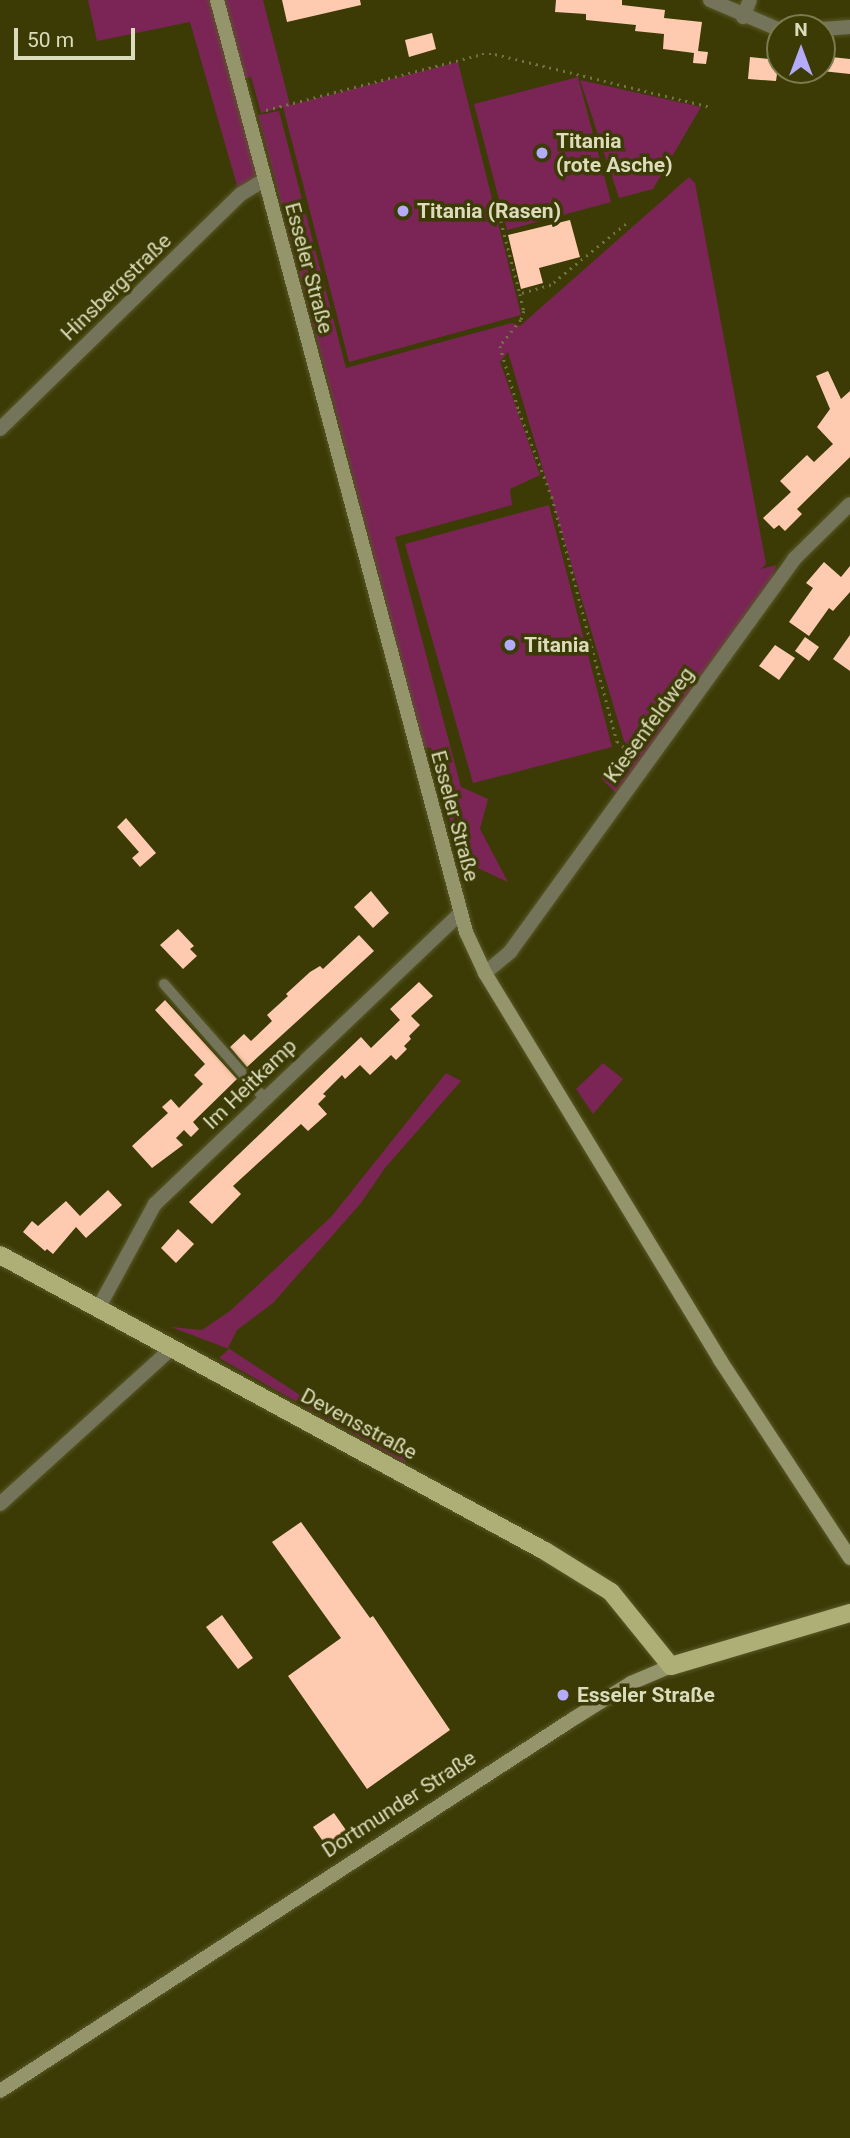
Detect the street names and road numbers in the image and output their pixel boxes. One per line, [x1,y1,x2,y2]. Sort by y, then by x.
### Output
street label: Esseler Straße [279,200,339,336]
street label: Hinsbergstraße [56,228,176,346]
street label: Kiesenfeldweg [599,662,699,788]
street label: Esseler Straße [425,748,485,884]
street label: Im Heitkamp [198,1033,302,1135]
street label: Devensstraße [297,1383,421,1465]
street label: Dortmunder Straße [317,1745,481,1863]

